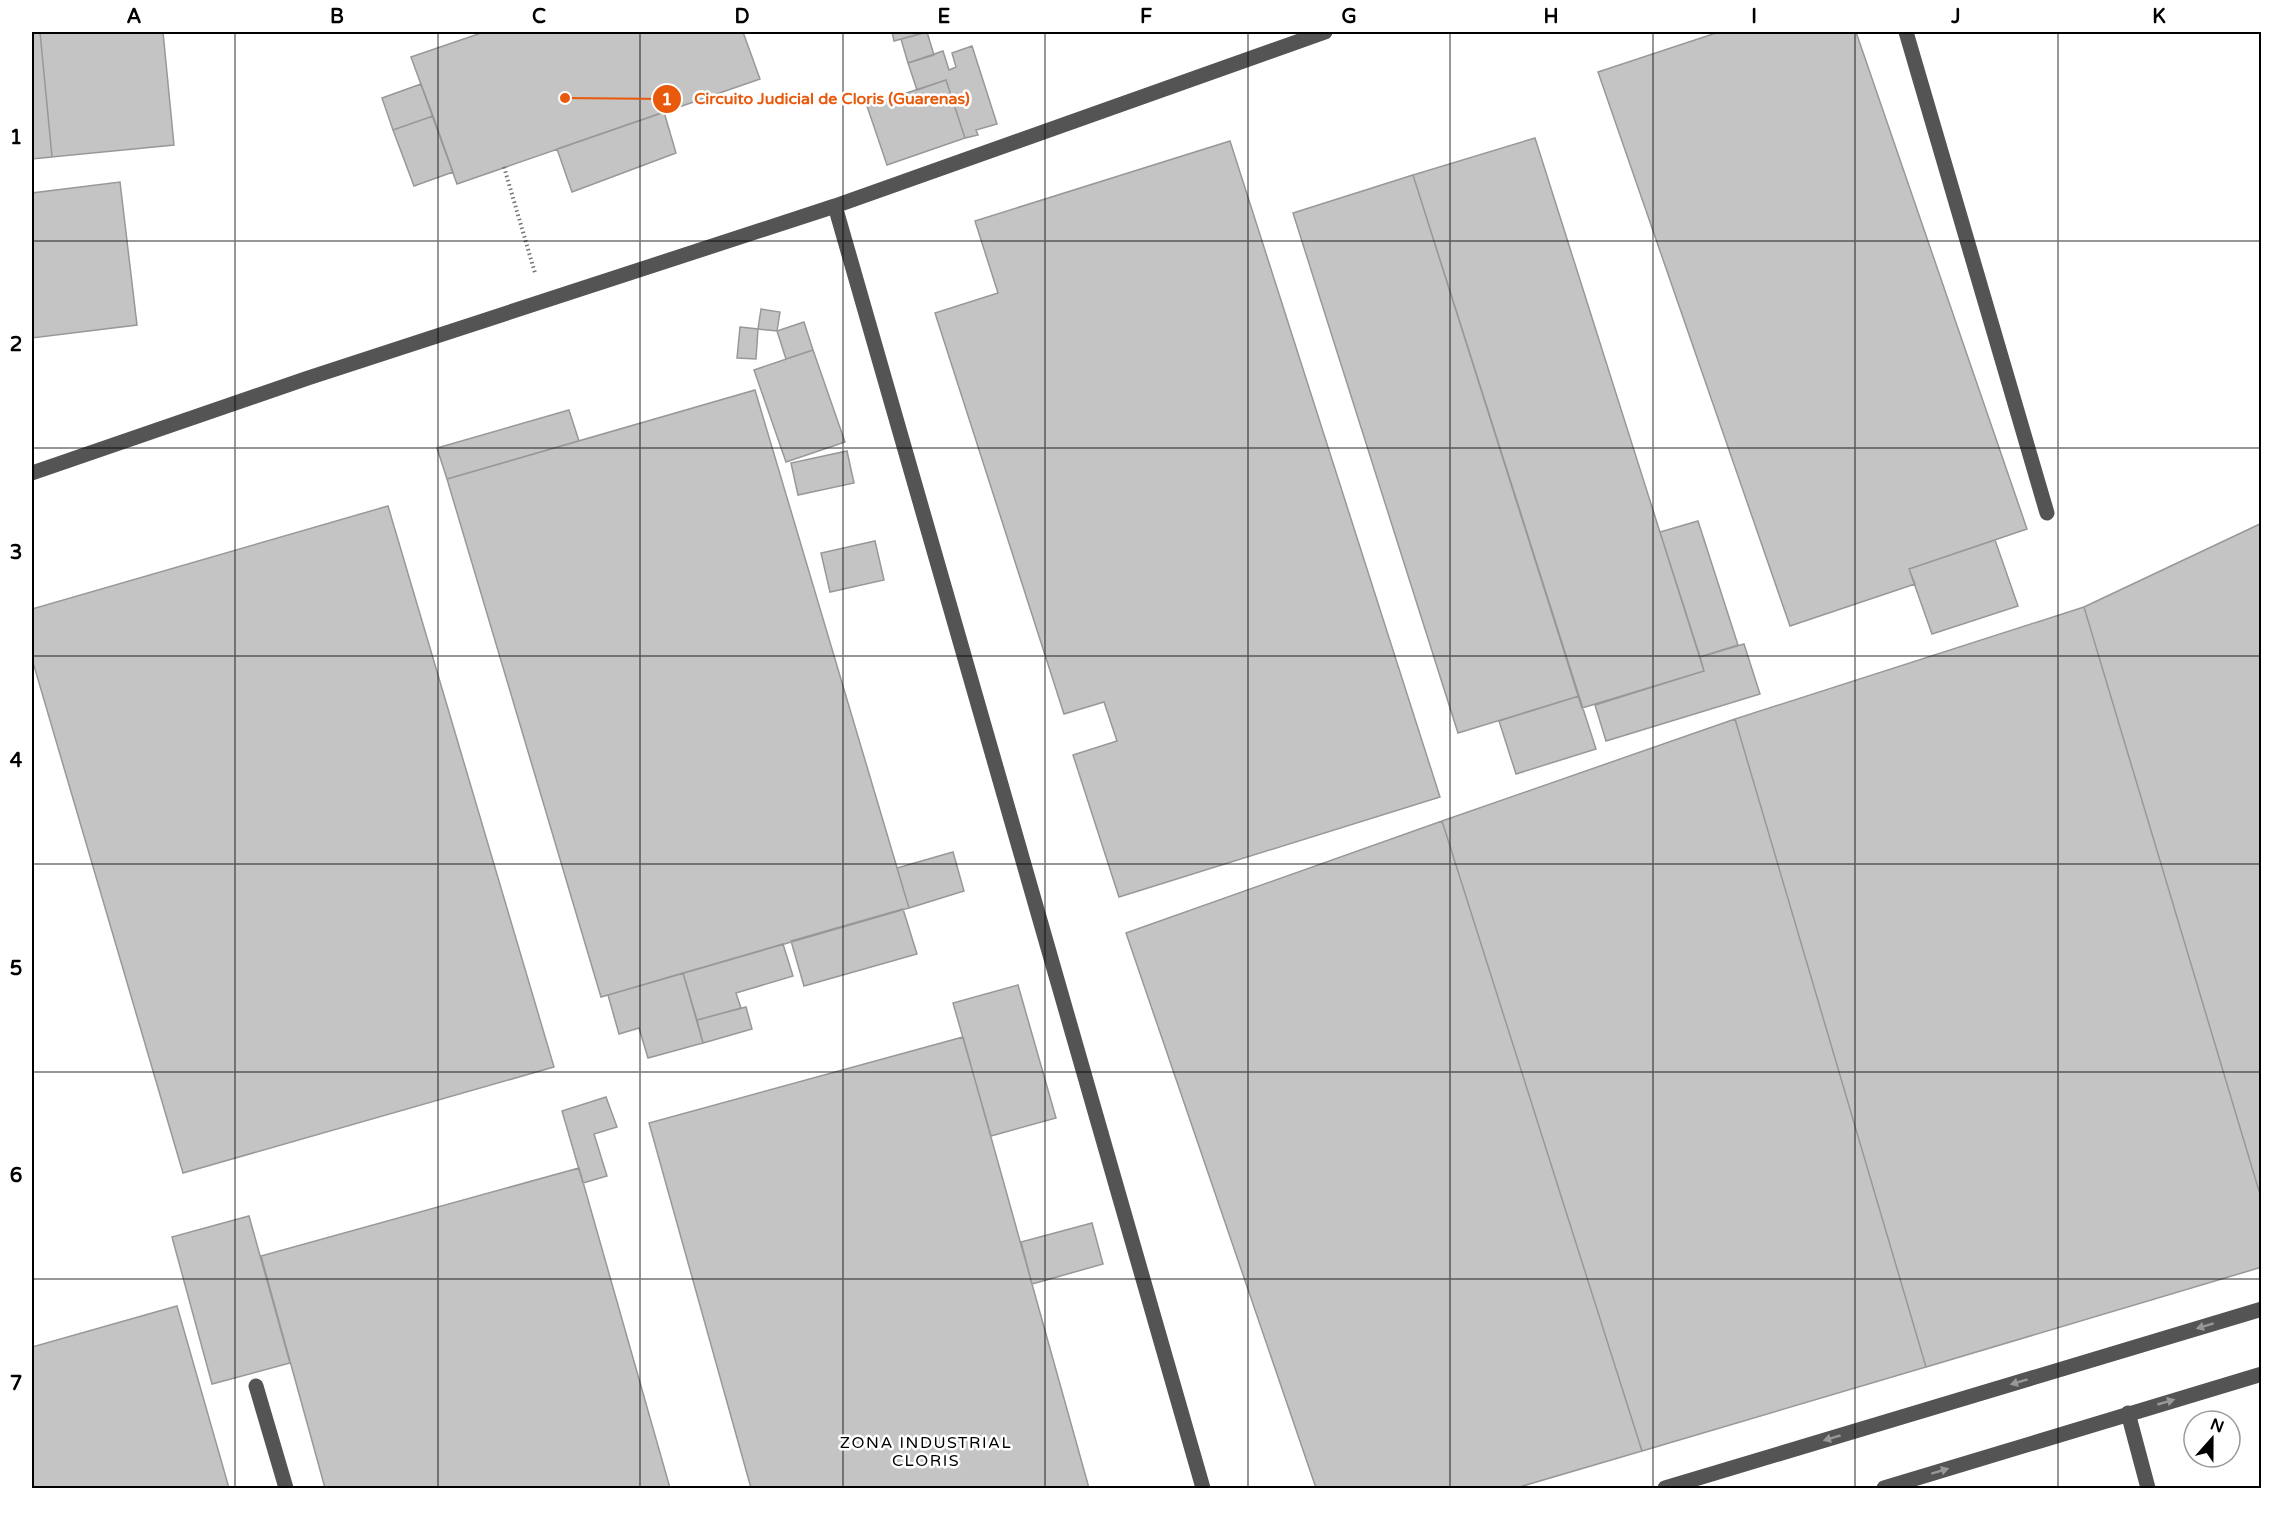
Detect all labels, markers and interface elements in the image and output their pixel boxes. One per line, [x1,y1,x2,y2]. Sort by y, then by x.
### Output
text: A [127,5,142,29]
text: B [330,5,344,29]
text: C [532,5,546,29]
text: D [734,5,750,29]
text: E [938,5,951,29]
text: F [1140,5,1152,29]
text: G [1341,5,1357,29]
text: H [1543,5,1559,29]
text: I [1751,5,1757,29]
text: J [1950,5,1961,29]
text: K [2152,5,2166,29]
callout: Circuito Judicial de Cloris (Guarenas) [652,82,982,116]
text: 1 [661,88,673,110]
text: Circuito Judicial de Cloris (Guarenas) [694,89,970,109]
text: 1 [10,126,22,150]
text: 2 [10,333,22,357]
text: 3 [10,541,22,565]
text: 4 [10,749,23,773]
text: 5 [10,957,22,981]
text: 6 [10,1164,22,1188]
one-way arrow [2196,1322,2214,1331]
text: 7 [10,1372,22,1396]
one-way arrow [2010,1378,2028,1387]
one-way arrow [2158,1397,2176,1406]
north arrow [2182,1409,2242,1469]
text: N [2207,1414,2227,1438]
district label: ZONA INDUSTRIAL CLORIS [840,1433,1012,1471]
one-way arrow [1823,1434,1841,1443]
one-way arrow [1931,1466,1949,1475]

